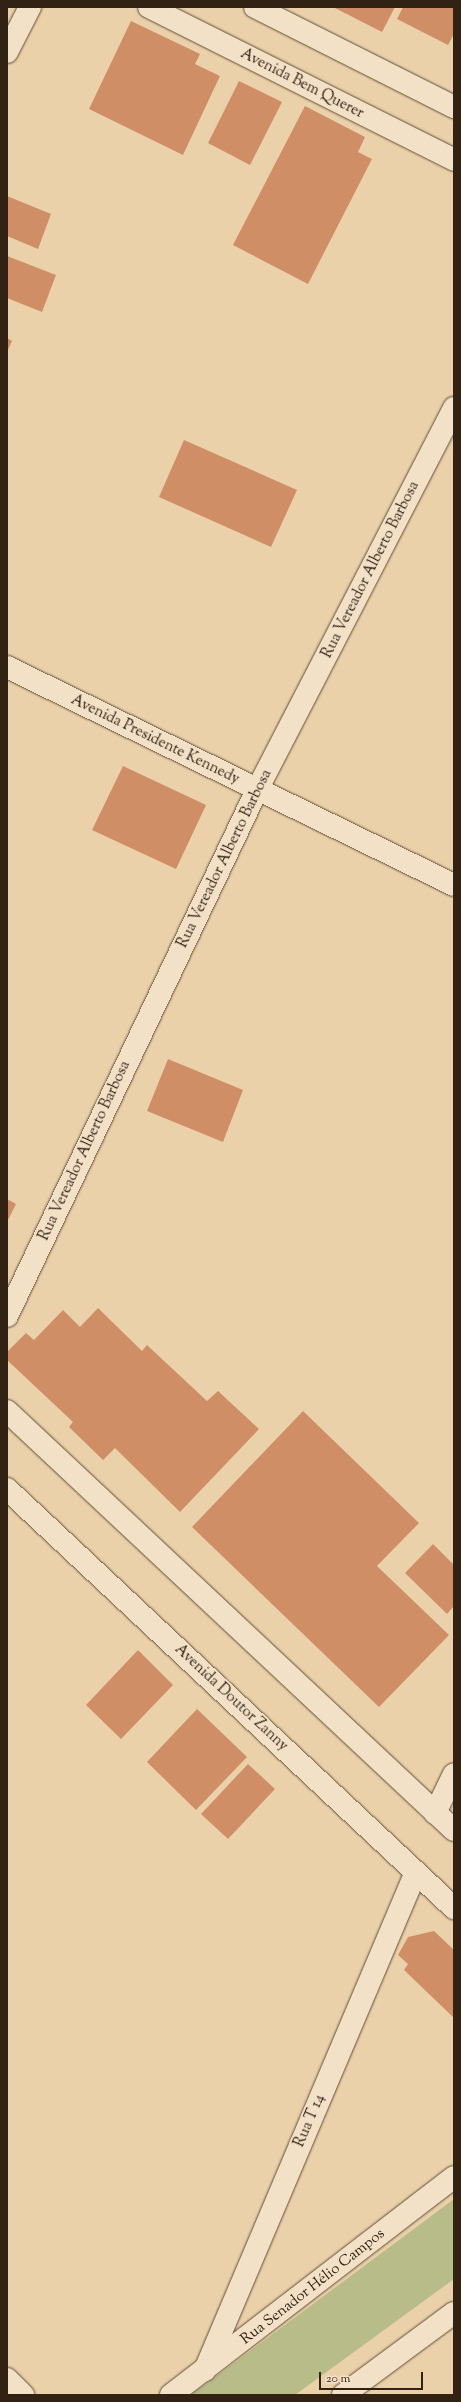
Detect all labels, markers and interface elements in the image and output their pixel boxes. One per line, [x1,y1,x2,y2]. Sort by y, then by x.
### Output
street label: Avenida Bem Querer [237,45,367,123]
street label: Rua Vereador Alberto Barbosa [318,479,424,661]
street label: Avenida Presidente Kennedy [68,691,242,789]
street label: Rua Vereador Alberto Barbosa [174,767,276,951]
street label: Rua Vereador Alberto Barbosa [35,1058,135,1244]
street label: Avenida Doutor Zanny [171,1641,291,1755]
street label: Rua T 14 [291,2092,329,2150]
street label: Rua Senador Hélio Campos [237,2225,389,2349]
scale bar [321,2364,425,2390]
text: 20 m [326,2370,350,2388]

